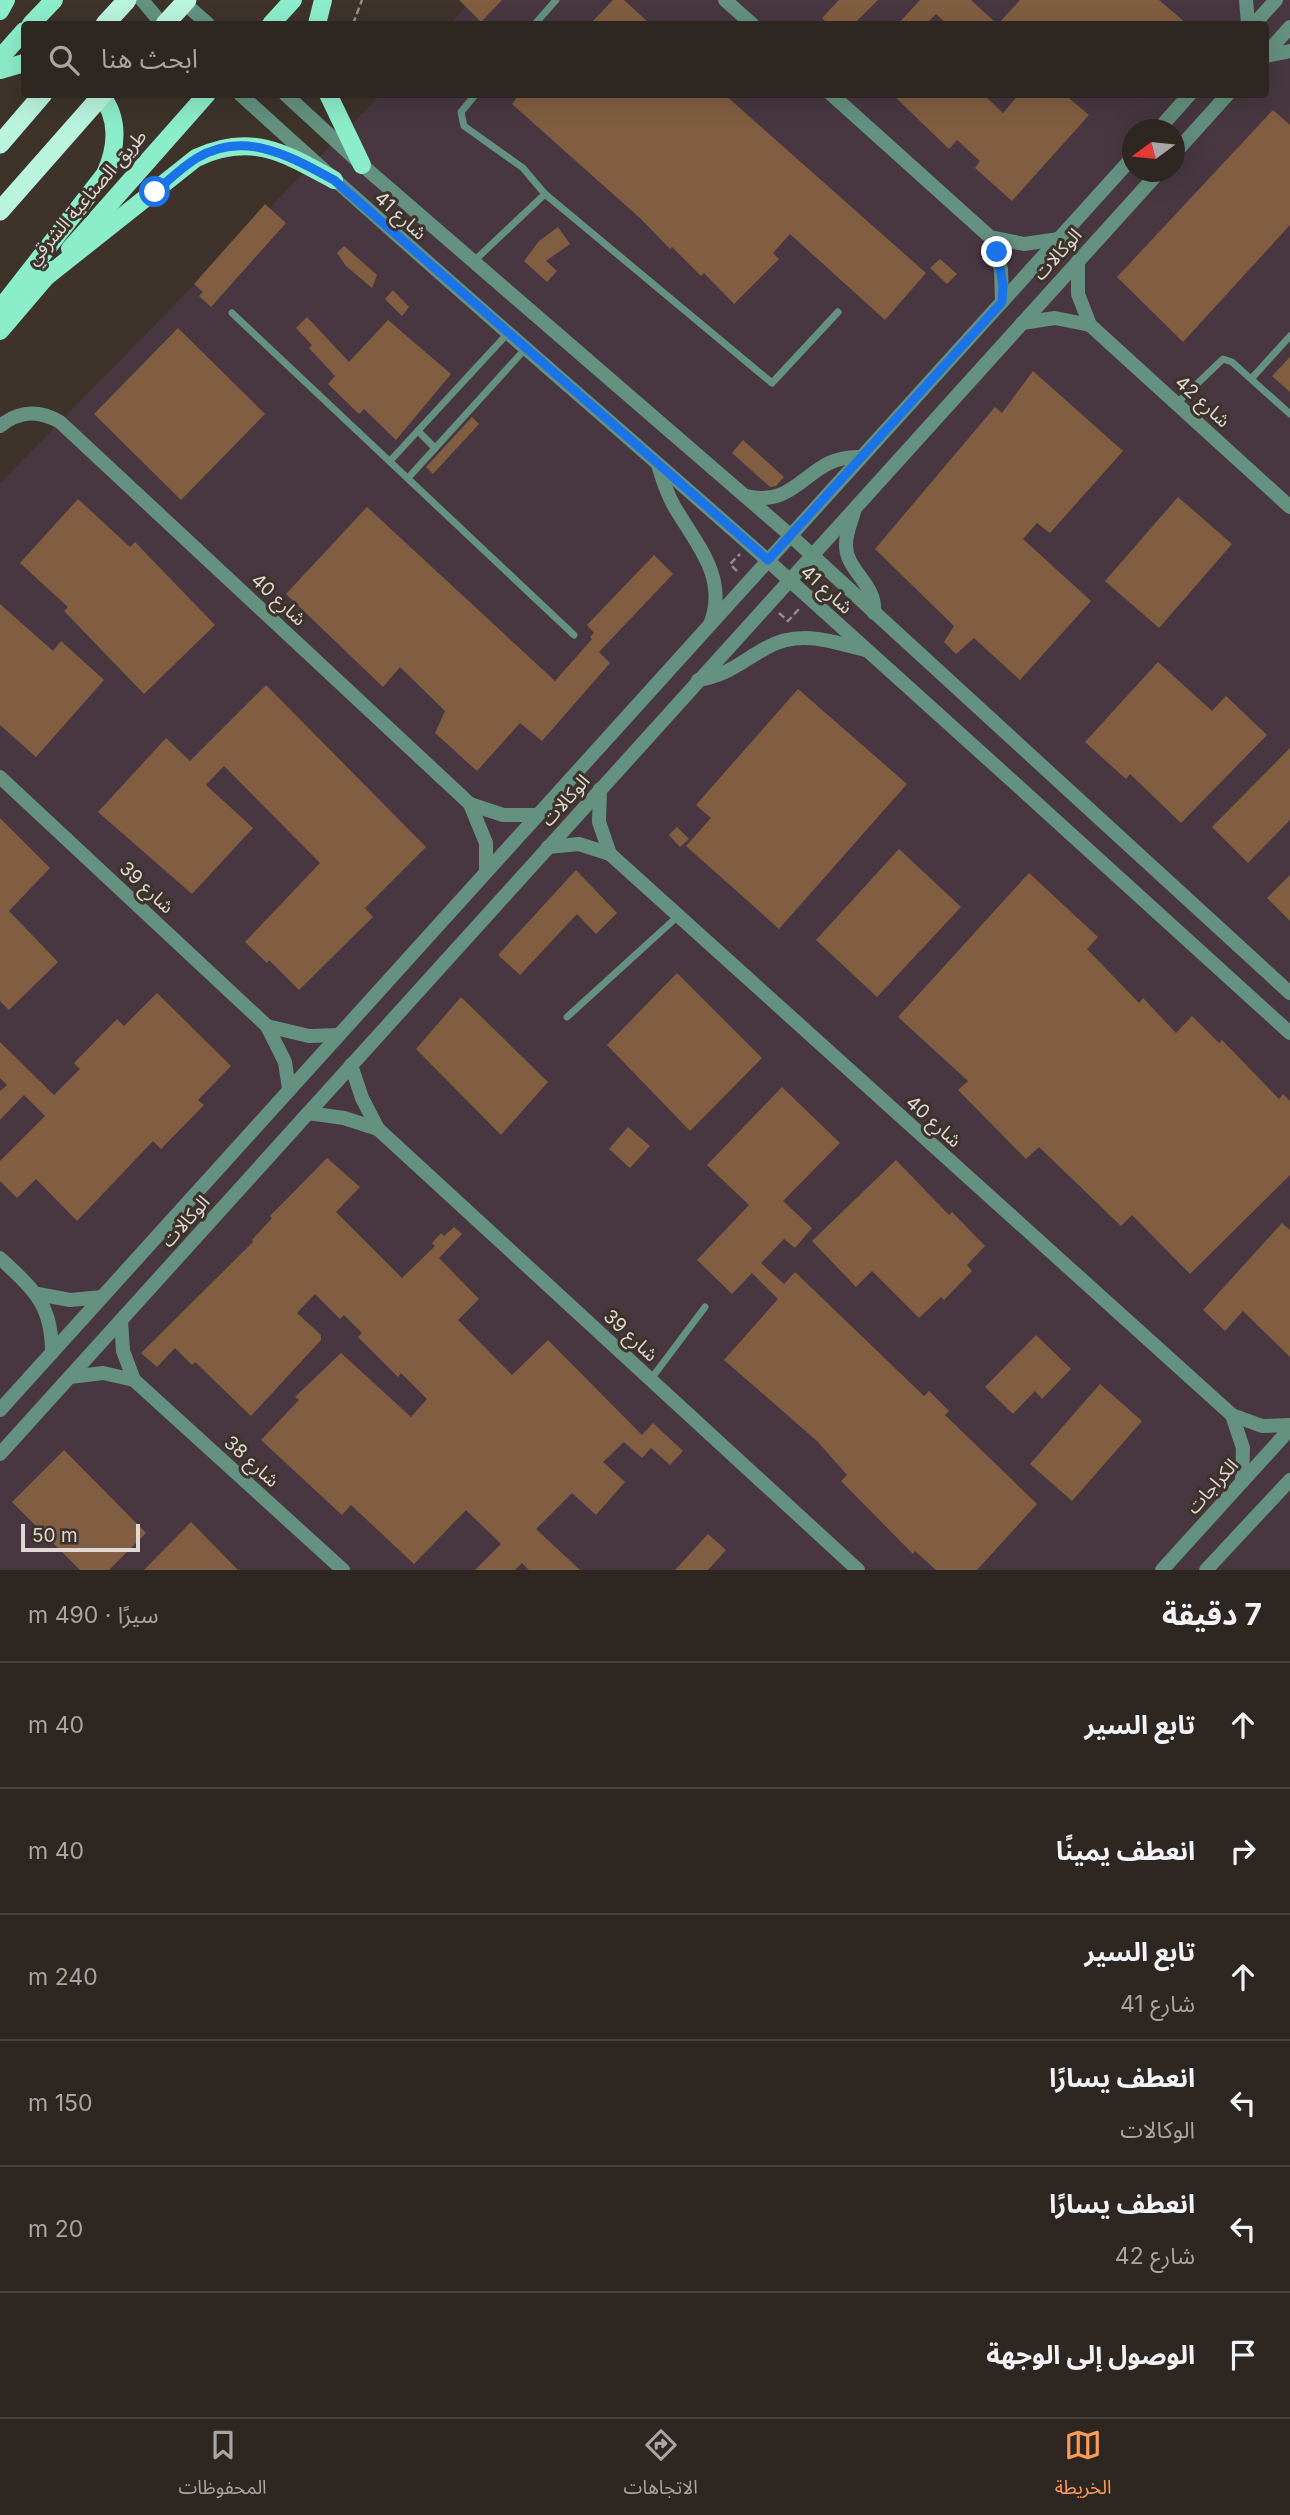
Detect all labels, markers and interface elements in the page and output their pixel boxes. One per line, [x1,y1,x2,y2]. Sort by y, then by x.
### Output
search box [21,21,1269,98]
icon: search [45,41,83,79]
text: ابحث هنا [101,43,198,74]
north arrow [1122,119,1185,182]
street label: طريق الصناعية الشرقي [21,125,154,272]
route start [139,176,170,207]
street label: شارع 41 [369,186,431,246]
street label: الوكالات [1028,224,1087,285]
route end [981,236,1012,267]
street label: شارع 42 [1169,371,1235,434]
street label: شارع 41 [795,560,857,620]
street label: شارع 40 [245,568,311,632]
street label: الوكالات [536,770,595,831]
street label: شارع 39 [113,856,179,920]
street label: شارع 40 [900,1091,966,1154]
street label: الوكالات [156,1191,215,1252]
street label: شارع 39 [597,1304,663,1368]
street label: شارع 38 [218,1431,284,1493]
street label: الكراجات [1182,1454,1243,1519]
scale bar [21,1521,140,1553]
text: 50 m [32,1524,78,1547]
text: 7 دقيقة [1162,1596,1262,1632]
text: سيرًا · 490 m [28,1601,158,1629]
icon: ahead [1224,1706,1262,1744]
text: تابع السير [1085,1709,1195,1740]
text: 40 m [28,1711,84,1739]
icon: right [1224,1832,1262,1870]
text: انعطف يمينًا [1056,1835,1195,1866]
text: 40 m [28,1837,84,1865]
text: تابع السير [1085,1936,1195,1967]
icon: ahead [1224,1958,1262,1996]
text: 240 m [28,1963,98,1991]
text: شارع 41 [1120,1990,1195,2018]
text: انعطف يسارًا [1049,2062,1195,2093]
icon: left [1224,2084,1262,2122]
text: 150 m [28,2089,92,2117]
text: الوكالات [1120,2116,1195,2144]
text: انعطف يسارًا [1049,2188,1195,2219]
icon: left [1224,2210,1262,2248]
text: 20 m [28,2215,83,2243]
text: شارع 42 [1115,2242,1195,2270]
icon: arrive [1224,2336,1262,2374]
text: الوصول إلى الوجهة [986,2339,1195,2370]
tab: المحفوظات [178,2426,267,2508]
tab: الاتجاهات [624,2426,698,2508]
tab: الخريطة [1055,2426,1112,2508]

